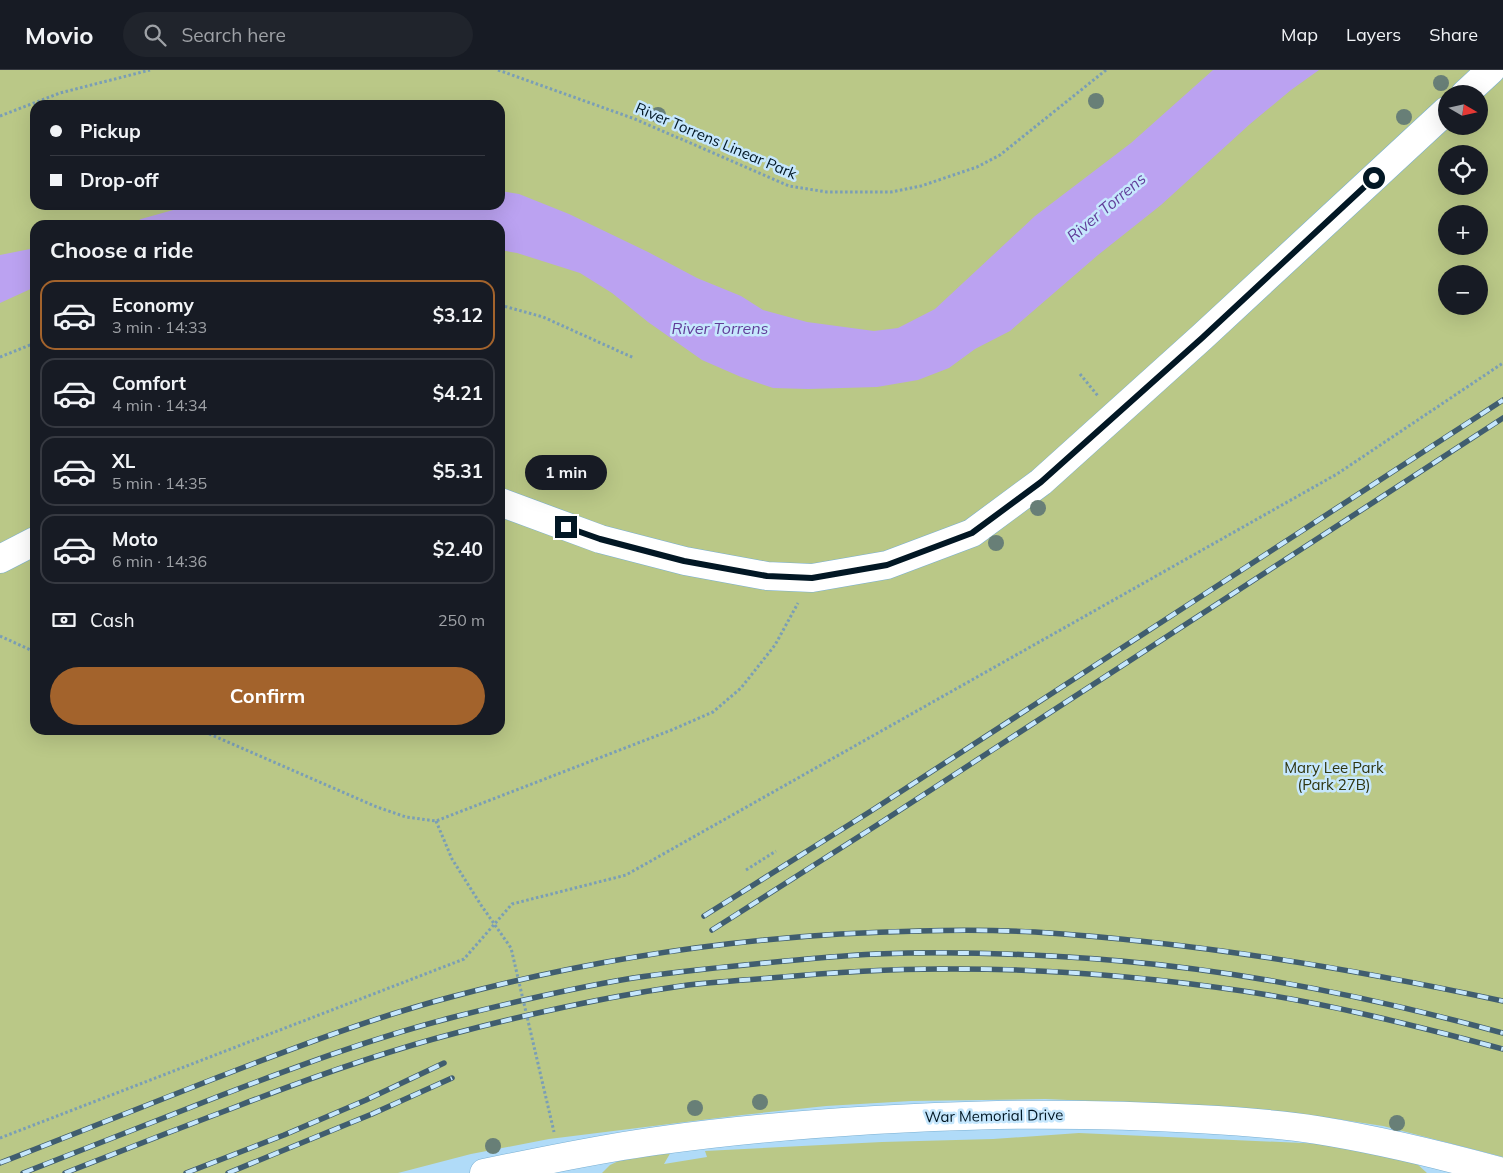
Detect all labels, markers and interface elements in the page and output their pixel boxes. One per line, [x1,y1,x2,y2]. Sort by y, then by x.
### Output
search box [123,12,473,57]
text: Movio [25,20,93,50]
icon: search [141,21,169,49]
text: Search here [181,23,286,47]
text: Map [1281,23,1318,46]
text: Layers [1346,23,1401,46]
text: Share [1429,23,1478,46]
north arrow [1438,85,1488,135]
map controls [1438,85,1488,315]
street label: River Torrens Linear Park [633,98,800,183]
text: Pickup [80,119,141,143]
button: locate [1438,145,1488,195]
route start [1363,167,1385,189]
text: Drop-off [80,168,158,192]
water label: River Torrens [1062,168,1150,246]
button: + [1438,205,1488,255]
text: Choose a ride [50,236,193,264]
button: − [1438,265,1488,315]
icon: car [52,293,97,338]
text: Economy [112,293,194,317]
text: $3.12 [433,303,483,327]
text: 3 min · 14:33 [112,317,207,337]
water label: River Torrens [671,318,769,338]
icon: car [52,371,97,416]
text: Comfort [112,371,186,395]
text: $4.21 [433,381,483,405]
text: 4 min · 14:34 [112,395,207,415]
icon: car [52,449,97,494]
text: XL [112,449,135,473]
callout: 1 min [525,454,607,490]
text: $5.31 [433,459,483,483]
text: 1 min [545,462,587,482]
text: 5 min · 14:35 [112,473,207,493]
route end [555,516,577,538]
icon: car [52,527,97,572]
text: Moto [112,527,158,551]
text: $2.40 [433,537,483,561]
text: 6 min · 14:36 [112,551,207,571]
icon: cash [50,606,78,634]
text: Cash [90,608,135,632]
text: 250 m [438,610,485,630]
button: Confirm [50,667,485,725]
park label: Mary Lee Park (Park 27B) [1284,758,1384,794]
street label: War Memorial Drive [924,1105,1063,1126]

